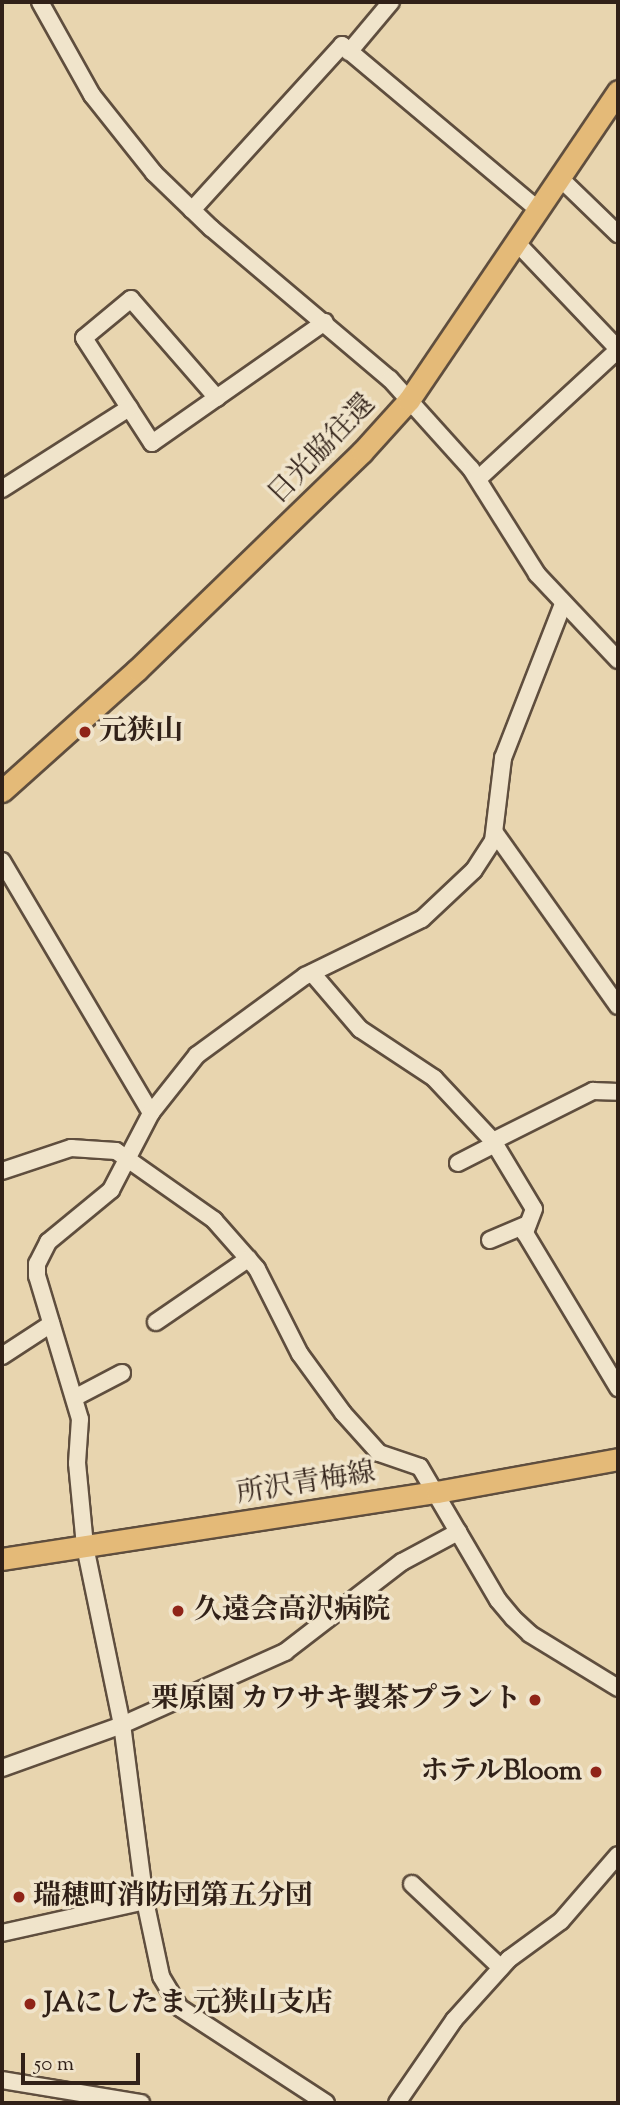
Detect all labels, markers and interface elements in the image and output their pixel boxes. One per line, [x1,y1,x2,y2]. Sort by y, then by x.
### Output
street label: 日光脇往還 [261,388,383,512]
place label: 元狭山 [99,715,183,749]
marker: 元狭山 [77,724,93,740]
street label: 所沢青梅線 [234,1456,378,1512]
place label: 久遠会高沢病院 [194,1594,390,1628]
marker: 久遠会高沢病院 [168,1601,188,1621]
place label: 栗原園 カワサキ製茶プラント [151,1683,521,1717]
marker: 栗原園 カワサキ製茶プラント [527,1692,543,1708]
place label: ホテルBloom [419,1755,582,1789]
marker: ホテルBloom [588,1764,604,1780]
place label: 瑞穂町消防団第五分団 [33,1880,313,1914]
marker: 瑞穂町消防団第五分団 [11,1889,27,1905]
place label: JAにしたま 元狭山支店 [44,1987,333,2021]
marker: JAにしたま 元狭山支店 [22,1996,38,2012]
scale bar [24,2038,144,2082]
text: 50 m [34,2050,74,2080]

